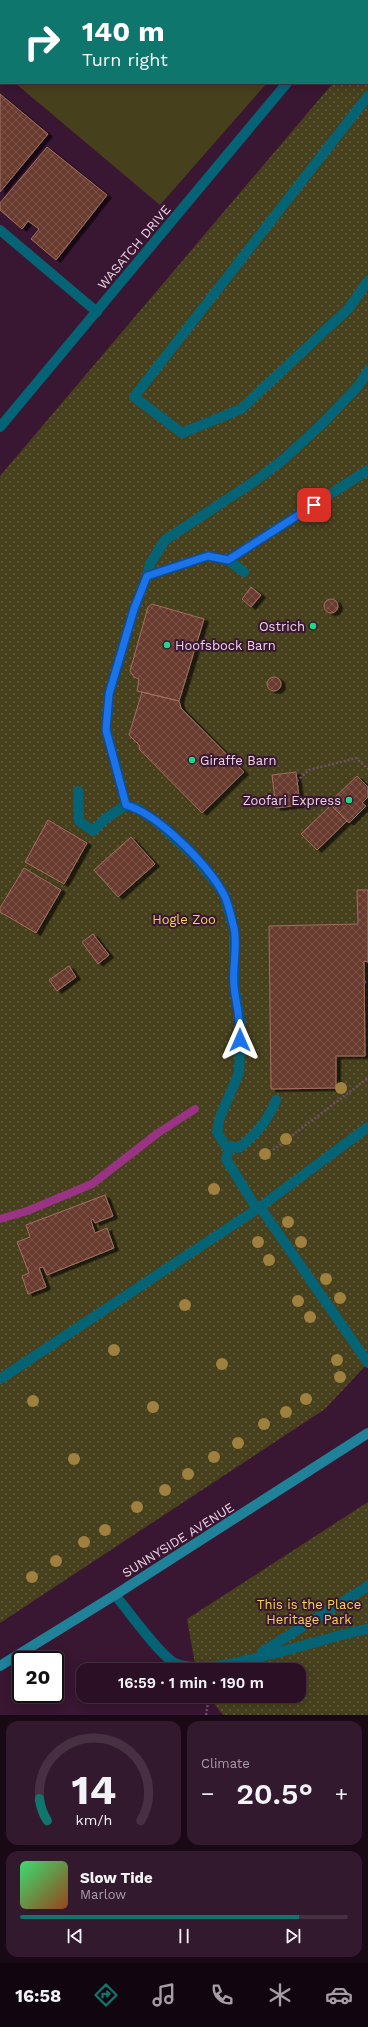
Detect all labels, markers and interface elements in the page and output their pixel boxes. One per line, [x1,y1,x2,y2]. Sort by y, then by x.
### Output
text: 140 m [82,15,165,48]
icon: right [16,16,68,68]
text: Turn right [82,49,168,70]
street label: WASATCH DRIVE [94,202,174,292]
pin [297,488,331,522]
icon: arrive [303,494,325,516]
place label: Ostrich [259,619,305,634]
marker: Ostrich [308,621,318,631]
place label: Hoofsbock Barn [175,638,276,653]
marker: Hoofsbock Barn [162,640,172,650]
place label: Giraffe Barn [200,753,276,768]
marker: Giraffe Barn [187,755,197,765]
place label: Zoofari Express [243,793,341,808]
marker: Zoofari Express [344,795,354,805]
park label: Hogle Zoo [152,912,216,927]
position arrow [219,1019,261,1061]
street label: SUNNYSIDE AVENUE [119,1499,237,1581]
park label: This is the Place Heritage Park [257,1597,361,1627]
speed limit sign: 20 [12,1651,64,1703]
text: 16:59 · 1 min · 190 m [118,1674,264,1692]
text: Climate [201,1756,250,1771]
text: 14 [71,1765,116,1814]
text: 20.5° [236,1776,313,1811]
text: − [201,1781,214,1806]
text: + [335,1781,348,1806]
text: km/h [75,1812,112,1828]
text: Slow Tide [80,1869,153,1887]
text: Marlow [80,1887,126,1902]
icon: previous [64,1925,86,1947]
icon: pause [173,1925,195,1947]
icon: next [282,1925,304,1947]
icon: directions [92,1981,120,2009]
icon: music [150,1981,178,2009]
icon: phone [208,1981,236,2009]
icon: climate [266,1981,294,2009]
icon: car [325,1981,353,2009]
text: 16:58 [15,1985,61,2006]

